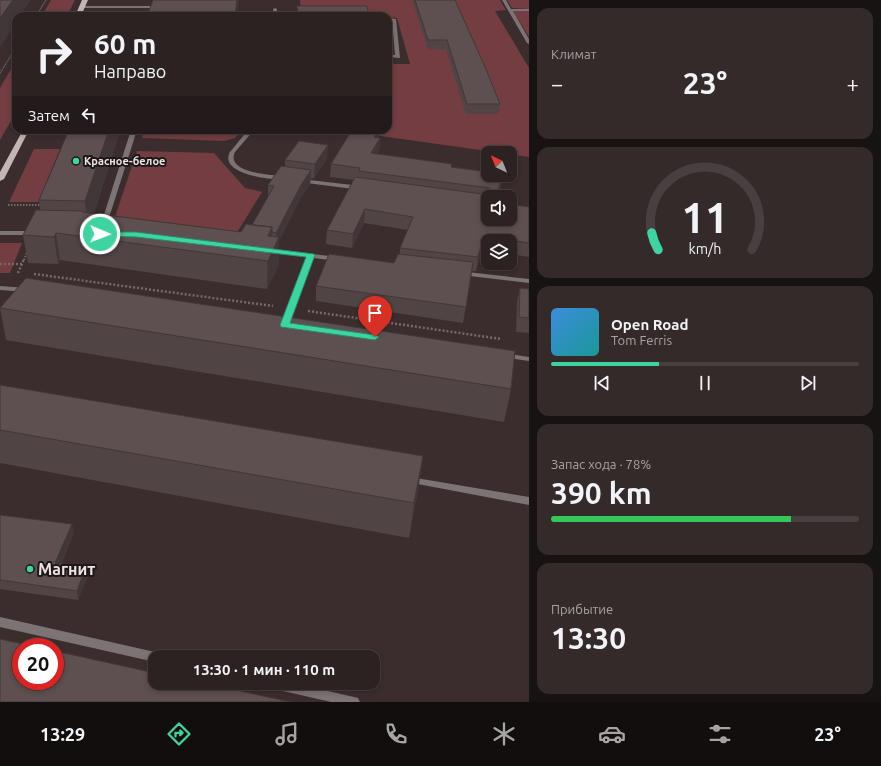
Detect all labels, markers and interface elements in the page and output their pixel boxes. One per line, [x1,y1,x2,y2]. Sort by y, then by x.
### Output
icon: right [28,28,80,80]
text: 60 m [94,28,156,59]
text: Климат [551,47,596,61]
text: Направо [94,61,166,81]
text: 23° [683,66,727,100]
text: − [551,71,563,96]
text: + [847,71,859,96]
icon: left [78,104,100,126]
text: Затем [28,107,70,124]
north arrow [481,146,517,182]
map controls [481,146,517,270]
place label: Красное-белое [84,155,165,167]
marker: Красное-белое [71,156,81,166]
button: sound [481,190,517,226]
text: 11 [682,194,728,241]
position arrow [79,213,121,255]
button: layers [481,234,517,270]
text: km/h [689,241,721,257]
pin [358,296,392,337]
icon: arrive [364,302,386,324]
text: Open Road [611,316,688,333]
text: Tom Ferris [611,333,672,347]
icon: previous [591,372,613,394]
icon: pause [694,372,716,394]
icon: next [797,372,819,394]
text: Запас хода · 78% [551,457,651,471]
text: 390 km [551,476,652,510]
place label: Магнит [38,560,95,578]
marker: Магнит [25,564,35,574]
text: Прибытие [551,602,613,616]
text: 13:30 [551,621,626,655]
speed limit sign: 20 [12,638,64,690]
text: 13:30 · 1 мин · 110 m [193,661,335,678]
icon: directions [165,720,193,748]
icon: music [273,720,301,748]
icon: phone [382,720,410,748]
icon: climate [490,720,518,748]
icon: car [598,720,626,748]
icon: filters [706,720,734,748]
text: 13:29 [40,724,85,744]
text: 23° [814,724,841,744]

